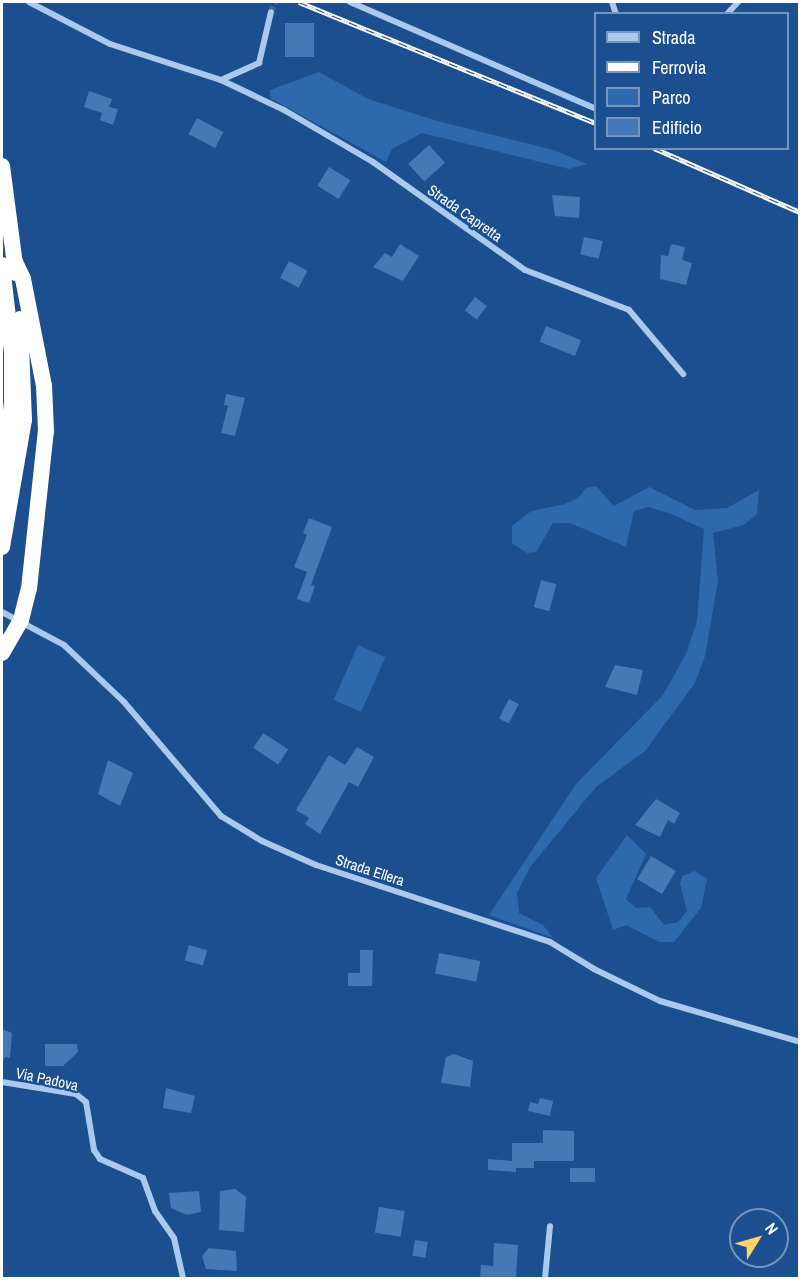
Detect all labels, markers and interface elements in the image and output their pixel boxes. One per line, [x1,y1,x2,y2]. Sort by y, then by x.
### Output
legend [594,12,789,150]
text: Strada [652,25,696,50]
text: Ferrovia [652,55,706,80]
text: Parco [652,85,691,110]
text: Edificio [652,115,702,140]
street label: Strada Capretta [424,181,506,245]
street label: Strada Ellera [333,850,407,890]
street label: Via Padova [14,1064,80,1094]
north arrow [729,1208,789,1268]
text: N [760,1218,783,1239]

